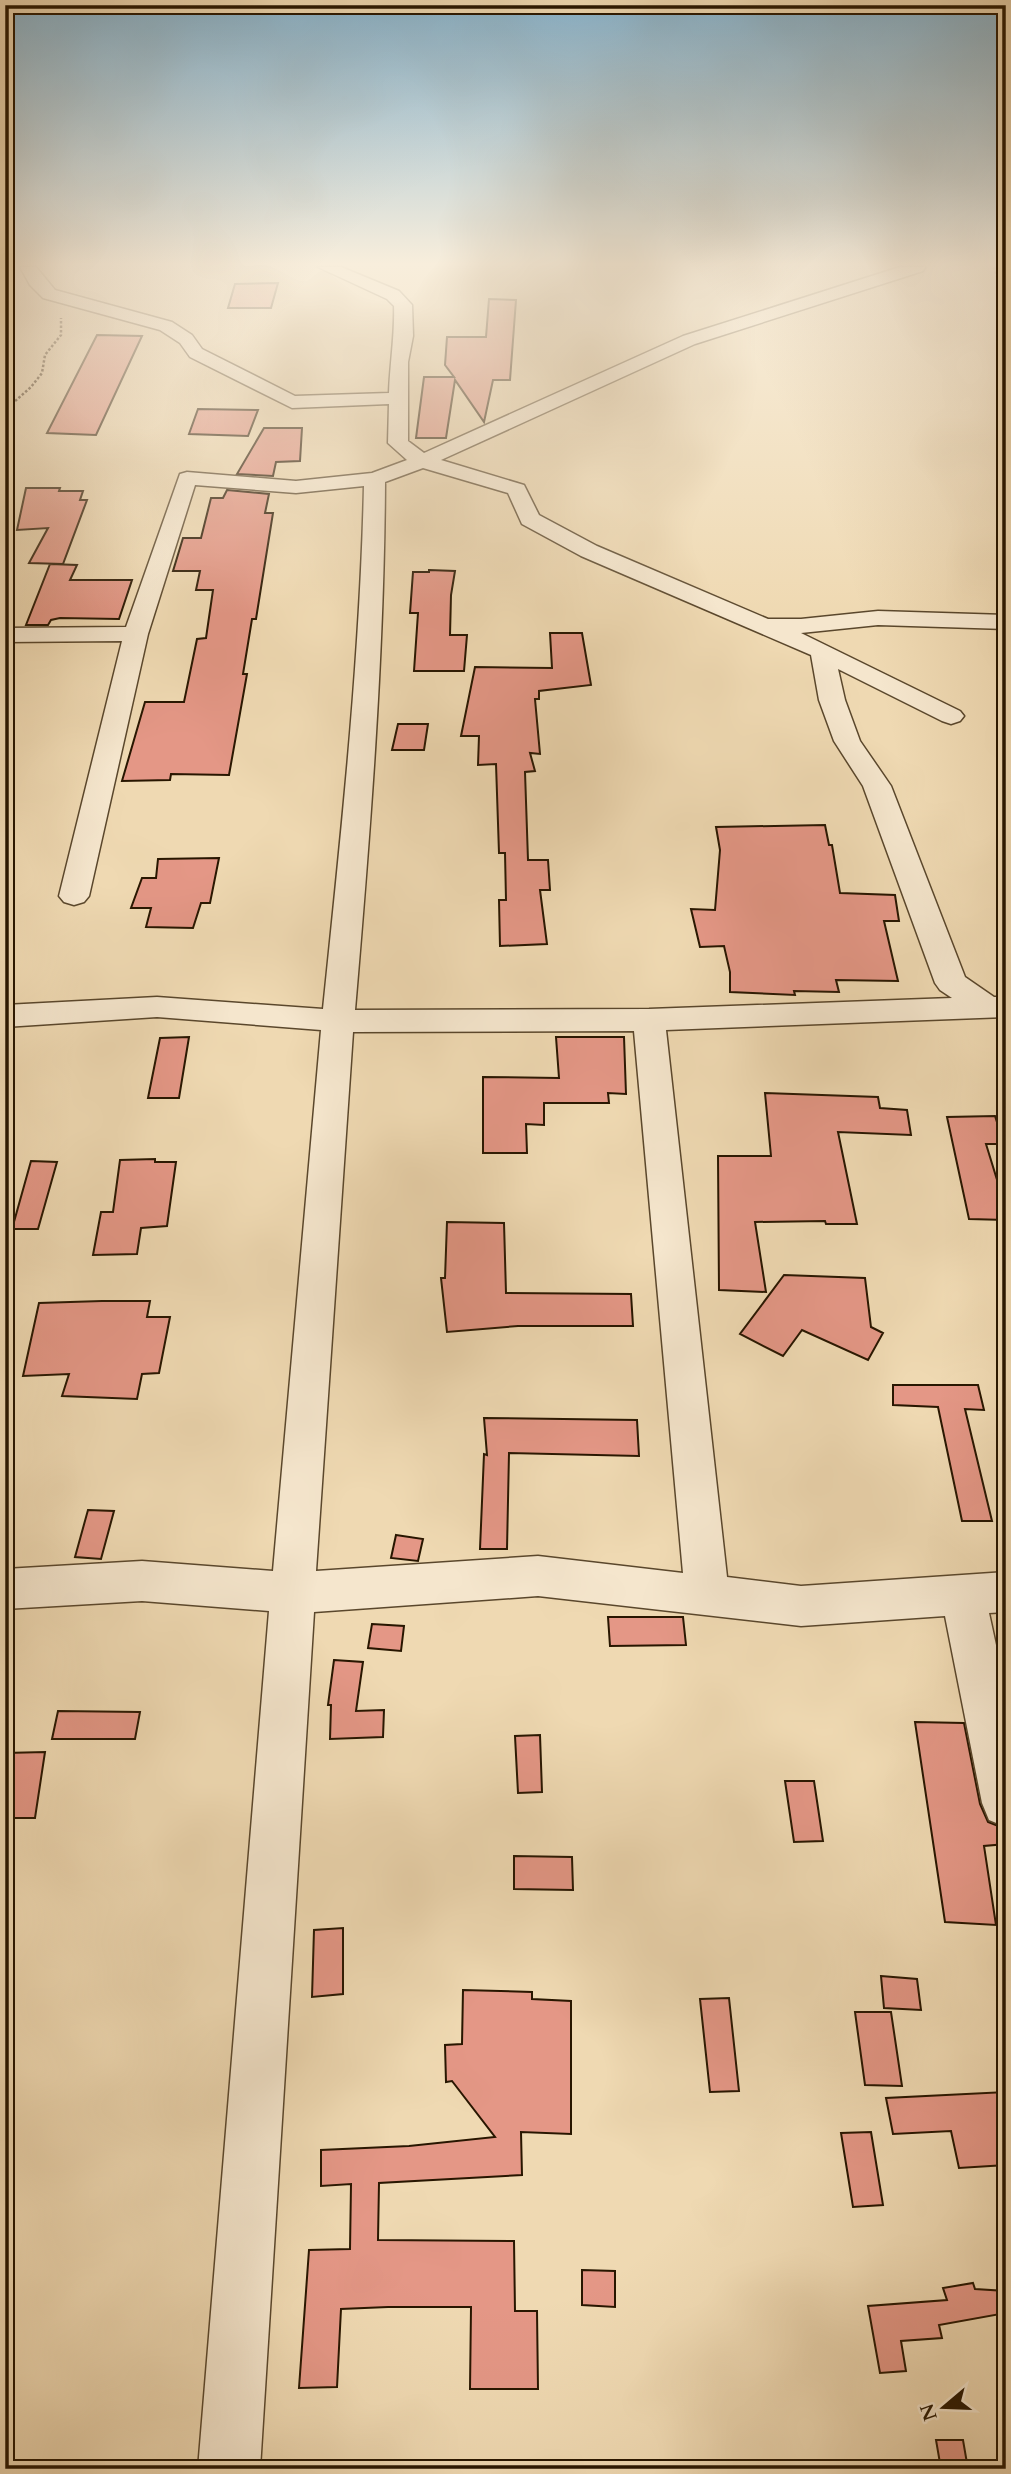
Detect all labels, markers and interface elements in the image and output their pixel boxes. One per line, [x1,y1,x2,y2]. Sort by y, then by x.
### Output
north arrow [909,2372,979,2442]
text: N [914,2400,944,2424]

